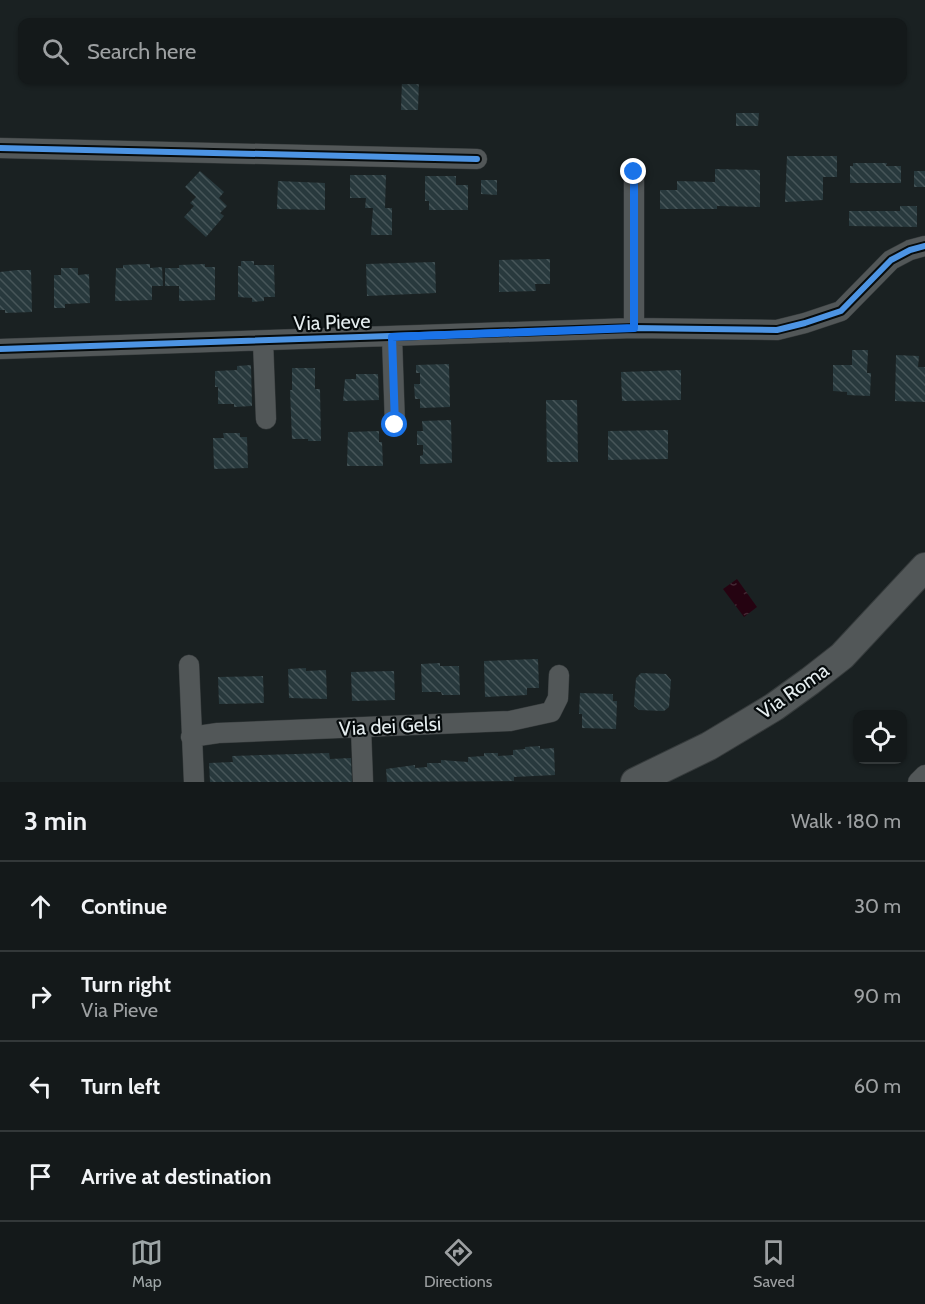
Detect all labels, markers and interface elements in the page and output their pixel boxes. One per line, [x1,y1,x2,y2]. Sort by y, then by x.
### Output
search box [18,18,907,84]
icon: search [39,35,72,68]
text: Search here [87,38,196,65]
route end [620,158,646,184]
street label: Via Pieve [293,309,371,335]
route start [381,411,407,437]
street label: Via Roma [753,658,833,724]
map controls [853,710,907,764]
button: locate [853,710,907,764]
street label: Via dei Gelsi [338,711,442,741]
text: 3 min [24,805,87,837]
text: Walk · 180 m [791,809,901,833]
icon: ahead [24,890,57,923]
text: Continue [81,893,167,920]
text: 30 m [854,894,901,918]
text: Turn right [81,971,171,998]
icon: right [24,980,57,1013]
text: 90 m [854,984,901,1008]
text: Via Pieve [81,998,158,1022]
icon: left [24,1070,57,1103]
text: Turn left [81,1073,160,1100]
text: 60 m [854,1074,901,1098]
icon: arrive [24,1160,57,1193]
text: Arrive at destination [81,1163,271,1190]
tab: Map [130,1236,163,1291]
tab: Directions [424,1236,492,1291]
tab: Saved [753,1236,795,1291]

